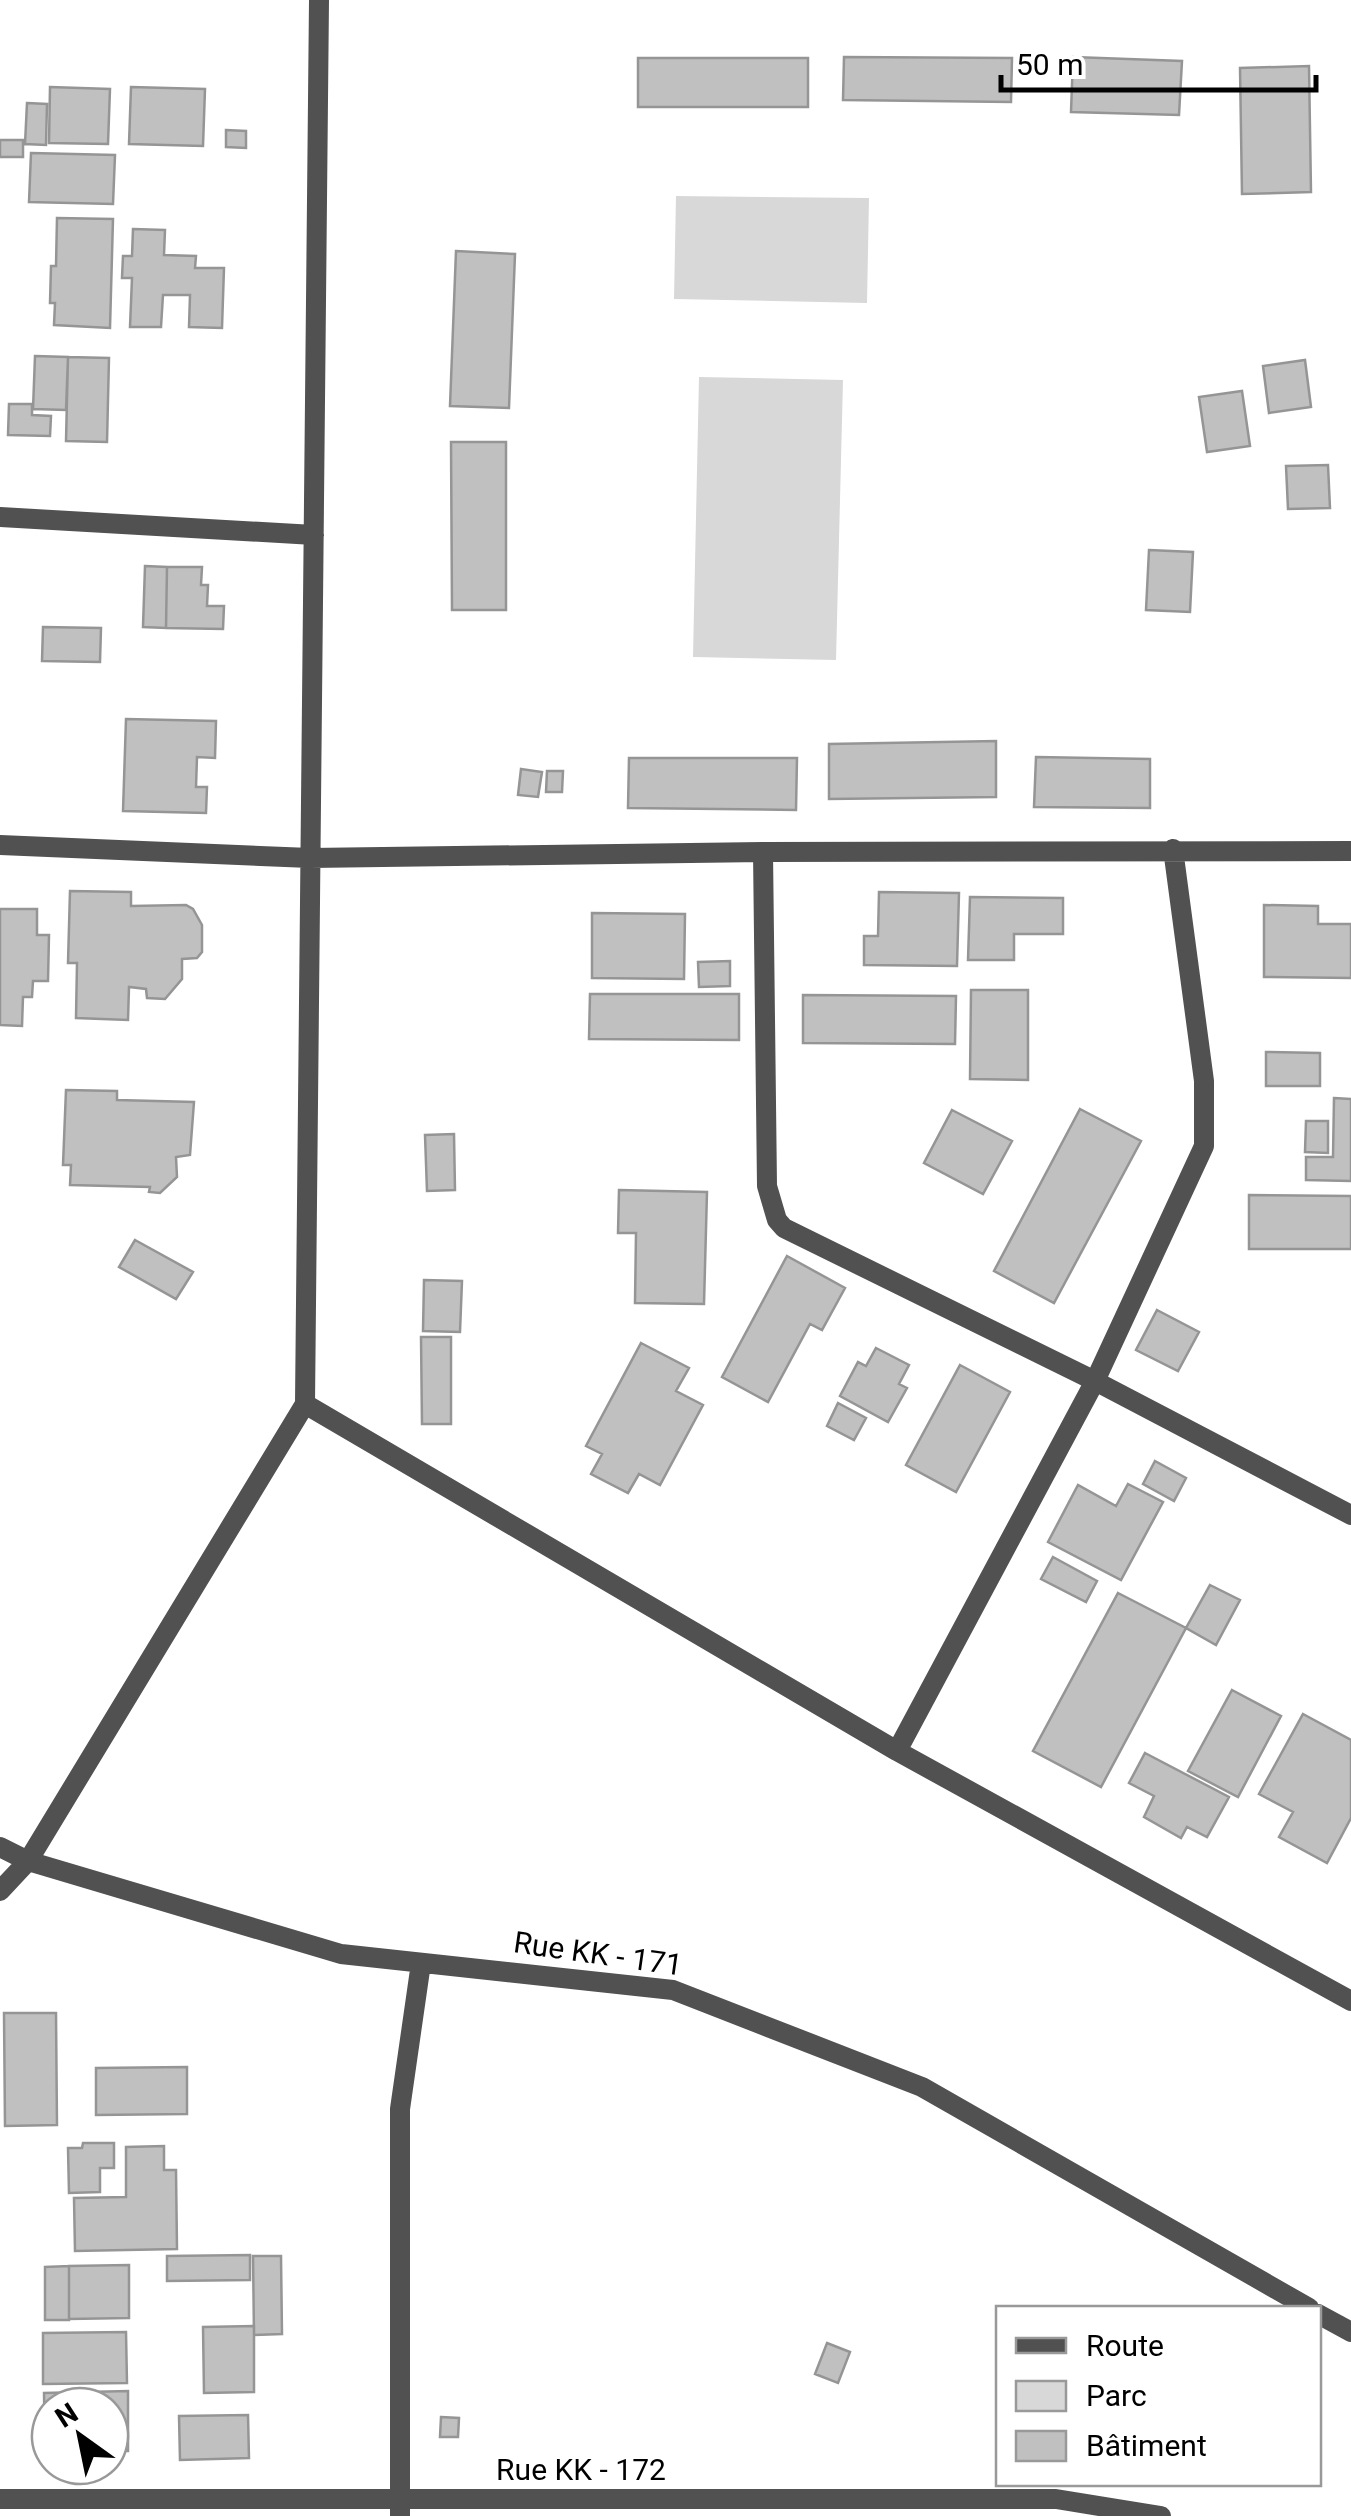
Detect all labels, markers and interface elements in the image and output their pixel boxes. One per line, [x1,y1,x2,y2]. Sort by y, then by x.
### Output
scale bar [1001,30,1316,92]
text: 50 m [1016,47,1083,82]
street label: Rue KK - 171 [512,1924,685,1983]
legend [996,2306,1321,2486]
text: Route [1086,2328,1164,2363]
text: Parc [1086,2378,1147,2413]
north arrow [30,2386,130,2486]
text: N [49,2396,84,2435]
text: Bâtiment [1086,2428,1207,2463]
street label: Rue KK - 172 [496,2452,666,2487]

